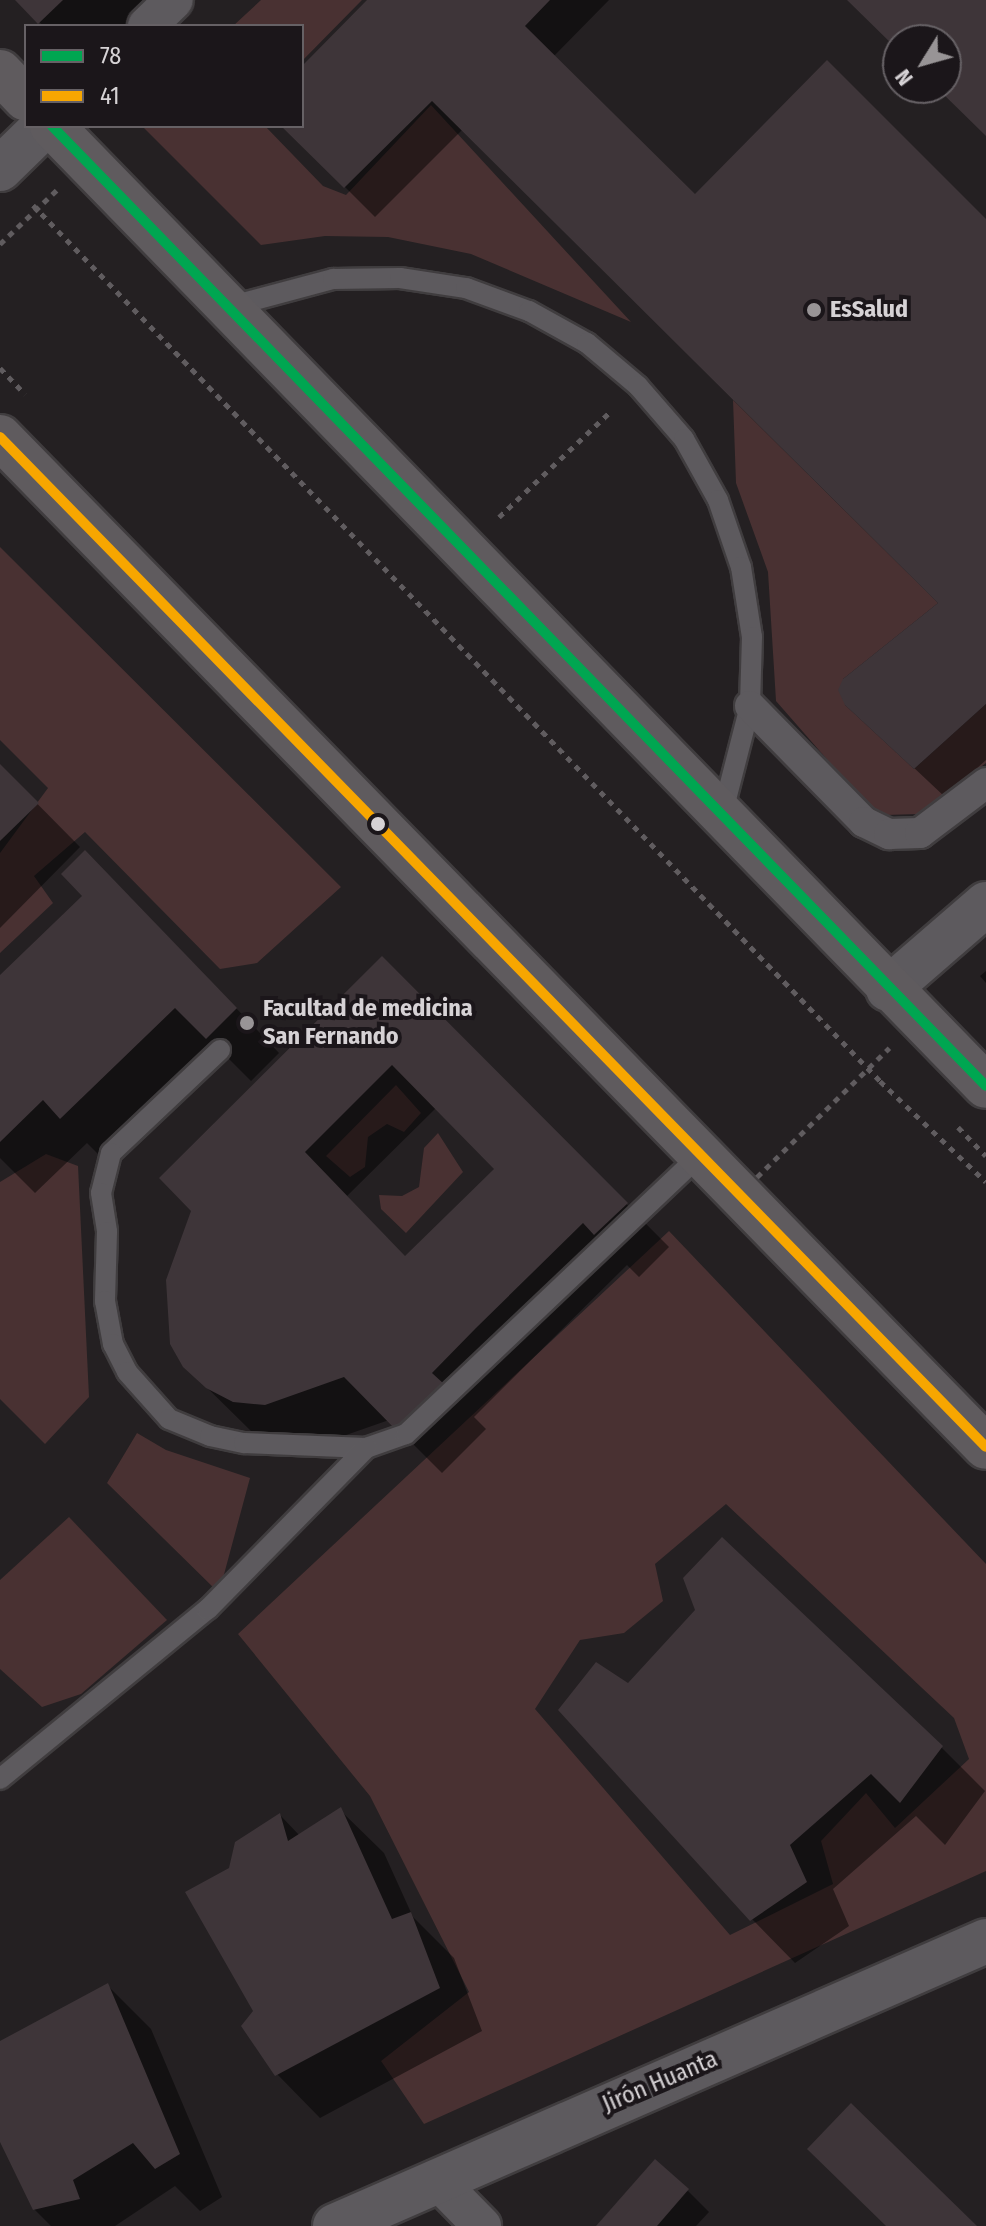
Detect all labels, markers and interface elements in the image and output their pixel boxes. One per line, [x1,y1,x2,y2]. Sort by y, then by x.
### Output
legend [24,24,304,128]
north arrow [882,24,962,104]
text: 78 [100,42,121,70]
text: N [889,64,919,91]
text: 41 [100,82,120,110]
place label: EsSalud [830,296,908,324]
marker: EsSalud [805,301,823,319]
unlabelled marker [370,816,386,832]
place label: Facultad de medicina San Fernando [263,995,473,1051]
marker: Facultad de medicina San Fernando [238,1014,256,1032]
street label: Jirón Huanta [598,2045,722,2119]

